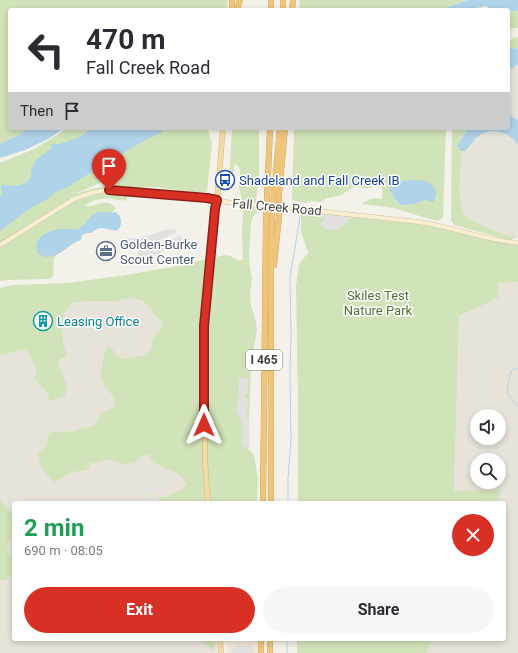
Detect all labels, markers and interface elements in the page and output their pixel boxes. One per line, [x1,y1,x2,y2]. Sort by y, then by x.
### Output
text: 470 m [86,23,165,56]
icon: left [20,24,72,76]
text: Fall Creek Road [86,57,210,78]
icon: arrive [61,100,83,122]
text: Then [20,102,53,120]
pin [92,149,126,190]
icon: arrive [98,155,120,177]
bus stop icon: Shadeland and Fall Creek IB [214,169,236,191]
place label: Shadeland and Fall Creek IB [239,173,400,188]
street label: Fall Creek Road [232,196,322,218]
place label: Golden-Burke Scout Center [120,237,198,267]
office icon: Golden-Burke Scout Center [95,240,117,262]
park label: Skiles Test Nature Park [344,288,413,318]
building icon: Leasing Office [32,310,54,332]
place label: Leasing Office [57,314,139,329]
road number: I 465 [246,350,282,370]
position arrow [183,404,225,446]
map controls [470,409,506,489]
button: sound [470,409,506,445]
button: search [470,453,506,489]
text: 2 min [24,514,84,542]
button: close [452,514,494,556]
text: 690 m · 08:05 [24,543,103,558]
button: Exit [24,587,255,633]
button: Share [263,587,494,633]

